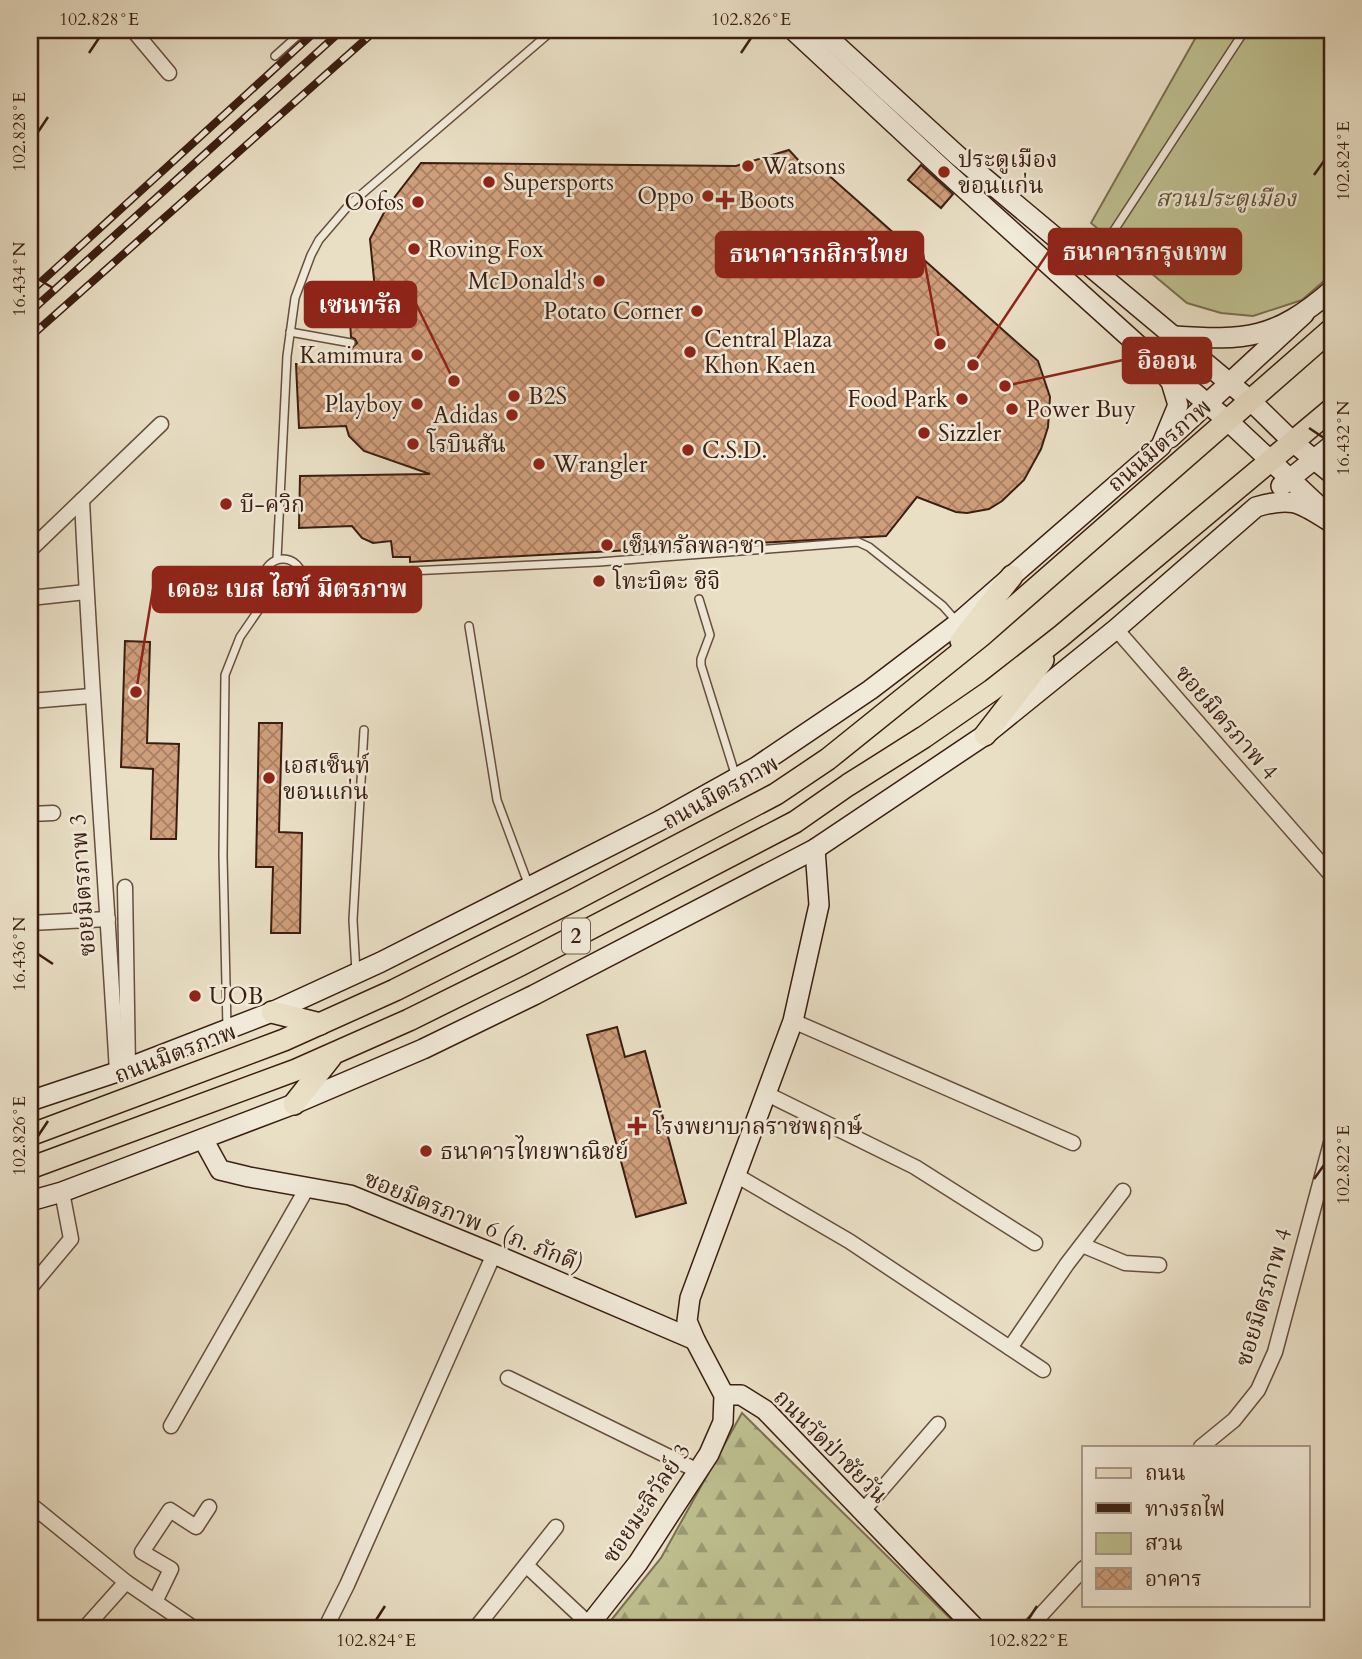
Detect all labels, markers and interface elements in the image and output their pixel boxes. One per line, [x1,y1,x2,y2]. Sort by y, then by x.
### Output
text: 102.828°E [59,7,139,32]
text: 102.826°E [711,7,791,32]
text: 102.828°E [7,92,32,172]
text: 102.824°E [1331,121,1356,201]
place label: ประตูเมือง ขอนแก่น [958,144,1058,201]
place label: Watsons [761,151,846,182]
marker: Watsons [740,158,756,174]
marker: ประตูเมือง ขอนแก่น [936,164,952,180]
place label: Supersports [503,167,614,198]
marker: Supersports [481,174,497,190]
place label: Oppo [637,181,694,212]
park label: สวนประตูเมือง [1156,183,1298,214]
place label: Boots [739,185,794,216]
place label: Oofos [345,187,404,218]
marker: Oppo [700,188,716,204]
marker: Boots [717,192,733,208]
marker: Oofos [410,194,426,210]
callout: ธนาคารกรุงเทพ [1049,229,1241,274]
callout: ธนาคารกสิกรไทย [716,232,923,277]
place label: Roving Fox [428,234,544,265]
text: ธนาคารกรุงเทพ [1063,236,1227,269]
text: ธนาคารกสิกรไทย [729,237,909,271]
text: 16.434°N [7,241,32,317]
marker: Roving Fox [406,241,422,257]
place label: McDonald's [468,266,585,297]
marker: McDonald's [591,273,607,289]
callout: เซนทรัล [305,282,416,327]
text: เซนทรัล [319,289,401,322]
place label: Potato Corner [544,296,684,327]
marker: Potato Corner [689,303,705,319]
place label: Central Plaza Khon Kaen [704,324,832,381]
callout: อิออน [1123,338,1211,383]
place label: Kamimura [300,340,403,371]
marker: Central Plaza Khon Kaen [682,344,698,360]
text: อิออน [1137,345,1197,378]
marker: Kamimura [409,347,425,363]
place label: B2S [528,381,567,412]
place label: Food Park [847,384,949,415]
marker: B2S [506,388,522,404]
place label: Playboy [325,389,403,420]
marker: Food Park [954,391,970,407]
street label: ถนนมิตรภาพ [1101,392,1218,499]
place label: Power Buy [1026,394,1136,425]
marker: Playboy [409,396,425,412]
place label: Adidas [433,400,498,431]
text: 16.432°N [1331,400,1356,476]
marker: Power Buy [1004,401,1020,417]
marker: Adidas [504,407,520,423]
place label: Sizzler [938,418,1002,449]
marker: Sizzler [916,425,932,441]
place label: โรบินสัน [426,428,506,460]
place label: C.S.D. [702,435,767,466]
marker: โรบินสัน [405,436,421,452]
marker: C.S.D. [680,442,696,458]
place label: Wrangler [552,449,648,480]
marker: Wrangler [531,456,547,472]
place label: บี-ควิก [240,489,305,520]
marker: บี-ควิก [218,496,234,512]
place label: เซ็นทรัลพลาซา [621,530,765,561]
marker: เซ็นทรัลพลาซา [599,537,615,553]
place label: โทะบิตะ ชิจิ [612,565,721,597]
callout: เดอะ เบส ไฮท์ มิตรภาพ [153,567,421,612]
text: เดอะ เบส ไฮท์ มิตรภาพ [167,572,407,606]
marker: โทะบิตะ ชิจิ [591,573,607,589]
street label: ซอยมิตรภาพ 4 [1168,658,1285,787]
street label: ถนนมิตรภาพ [657,748,784,837]
place label: เอสเซ็นท์ ขอนแก่น [283,750,370,807]
marker: เอสเซ็นท์ ขอนแก่น [261,770,277,786]
street label: ซอยมิตรภาพ 3 [62,813,103,957]
text: 16.436°N [7,916,32,992]
road number: 2 [562,918,590,954]
place label: UOB [209,981,263,1012]
marker: UOB [187,988,203,1004]
street label: ถนนมิตรภาพ [110,1016,241,1091]
text: 102.826°E [7,1096,32,1176]
place label: โรงพยาบาลราชพฤกษ์ [652,1110,862,1142]
marker: โรงพยาบาลราชพฤกษ์ [627,1116,647,1136]
text: 102.822°E [1331,1125,1356,1205]
place label: ธนาคารไทยพาณิชย์ [440,1135,629,1167]
marker: ธนาคารไทยพาณิชย์ [418,1143,434,1159]
street label: ซอยมิตรภาพ 6 (ภ. ภักดี) [359,1163,588,1280]
street label: ซอยมิตรภาพ 4 [1228,1224,1299,1370]
street label: ถนนวัดป่าชัยวัน [767,1382,895,1510]
street label: ซอยมะลิวัลย์ 3 [595,1437,698,1569]
legend [1082,1446,1310,1606]
text: ถนน [1145,1459,1186,1488]
text: ทางรถไฟ [1145,1494,1225,1524]
text: สวน [1145,1529,1183,1558]
text: อาคาร [1145,1565,1202,1594]
text: 102.824°E [336,1628,416,1653]
text: 102.822°E [988,1628,1068,1653]

